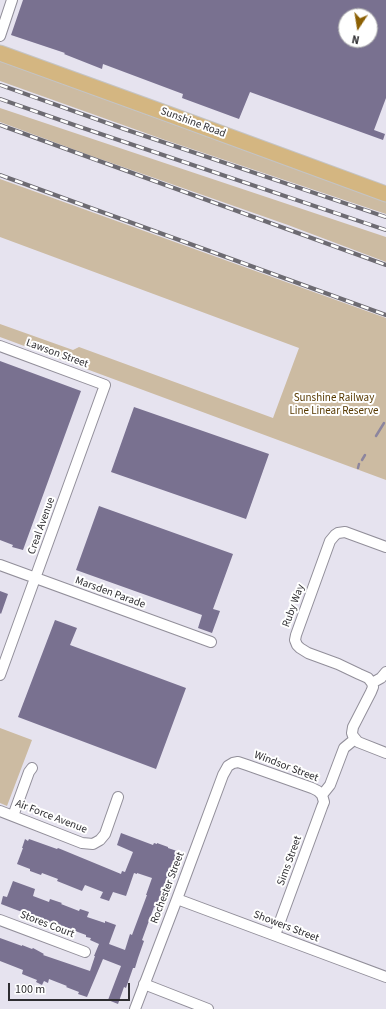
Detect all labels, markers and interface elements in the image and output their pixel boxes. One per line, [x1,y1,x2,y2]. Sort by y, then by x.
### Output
north arrow [338,8,378,48]
text: N [350,31,361,47]
street label: Sunshine Road [159,105,227,141]
street label: Lawson Street [24,337,90,371]
park label: Sunshine Railway Line Linear Reserve [290,392,378,418]
street label: Creal Avenue [26,496,58,556]
street label: Marsden Parade [73,574,147,612]
street label: Ruby Way [280,583,308,629]
street label: Windsor Street [252,749,320,785]
street label: Air Force Avenue [13,797,89,837]
street label: Sims Street [275,834,305,888]
street label: Rochester Street [148,850,188,926]
street label: Showers Street [251,908,321,946]
street label: Stores Court [18,909,76,941]
scale bar [10,975,132,1001]
text: 100 m [15,981,45,998]

